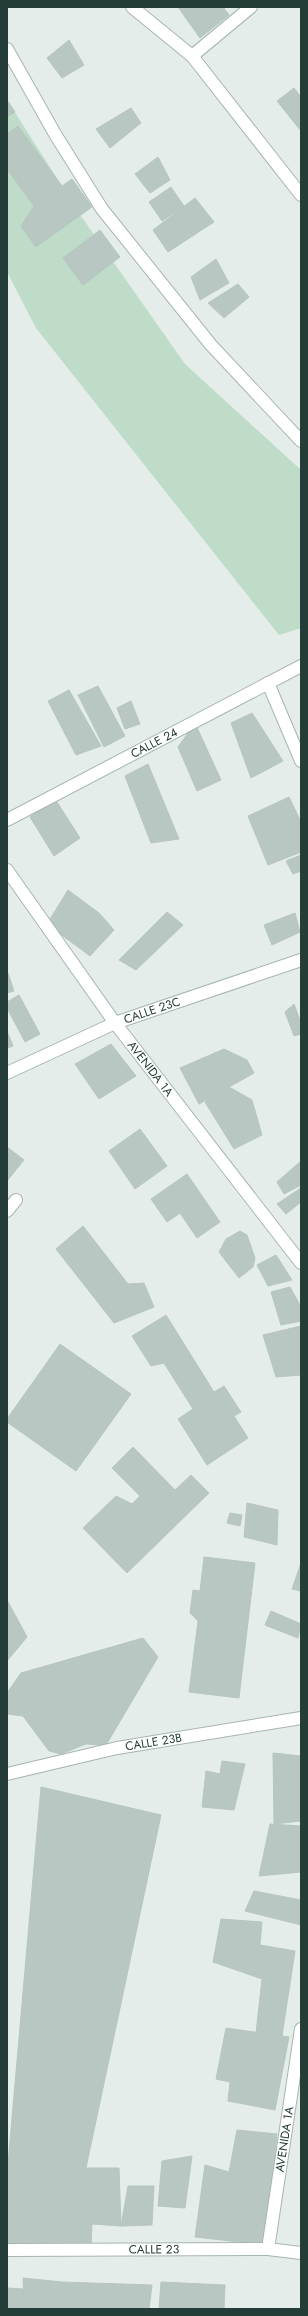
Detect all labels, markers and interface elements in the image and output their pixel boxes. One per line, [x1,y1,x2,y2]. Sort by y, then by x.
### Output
street label: CALLE 24 [127,723,181,763]
street label: CALLE 23C [121,993,183,1028]
street label: AVENIDA 1A [123,1037,178,1100]
street label: CALLE 23B [124,1729,183,1756]
street label: AVENIDA 1A [271,2105,298,2173]
street label: CALLE 23 [129,2240,180,2259]

